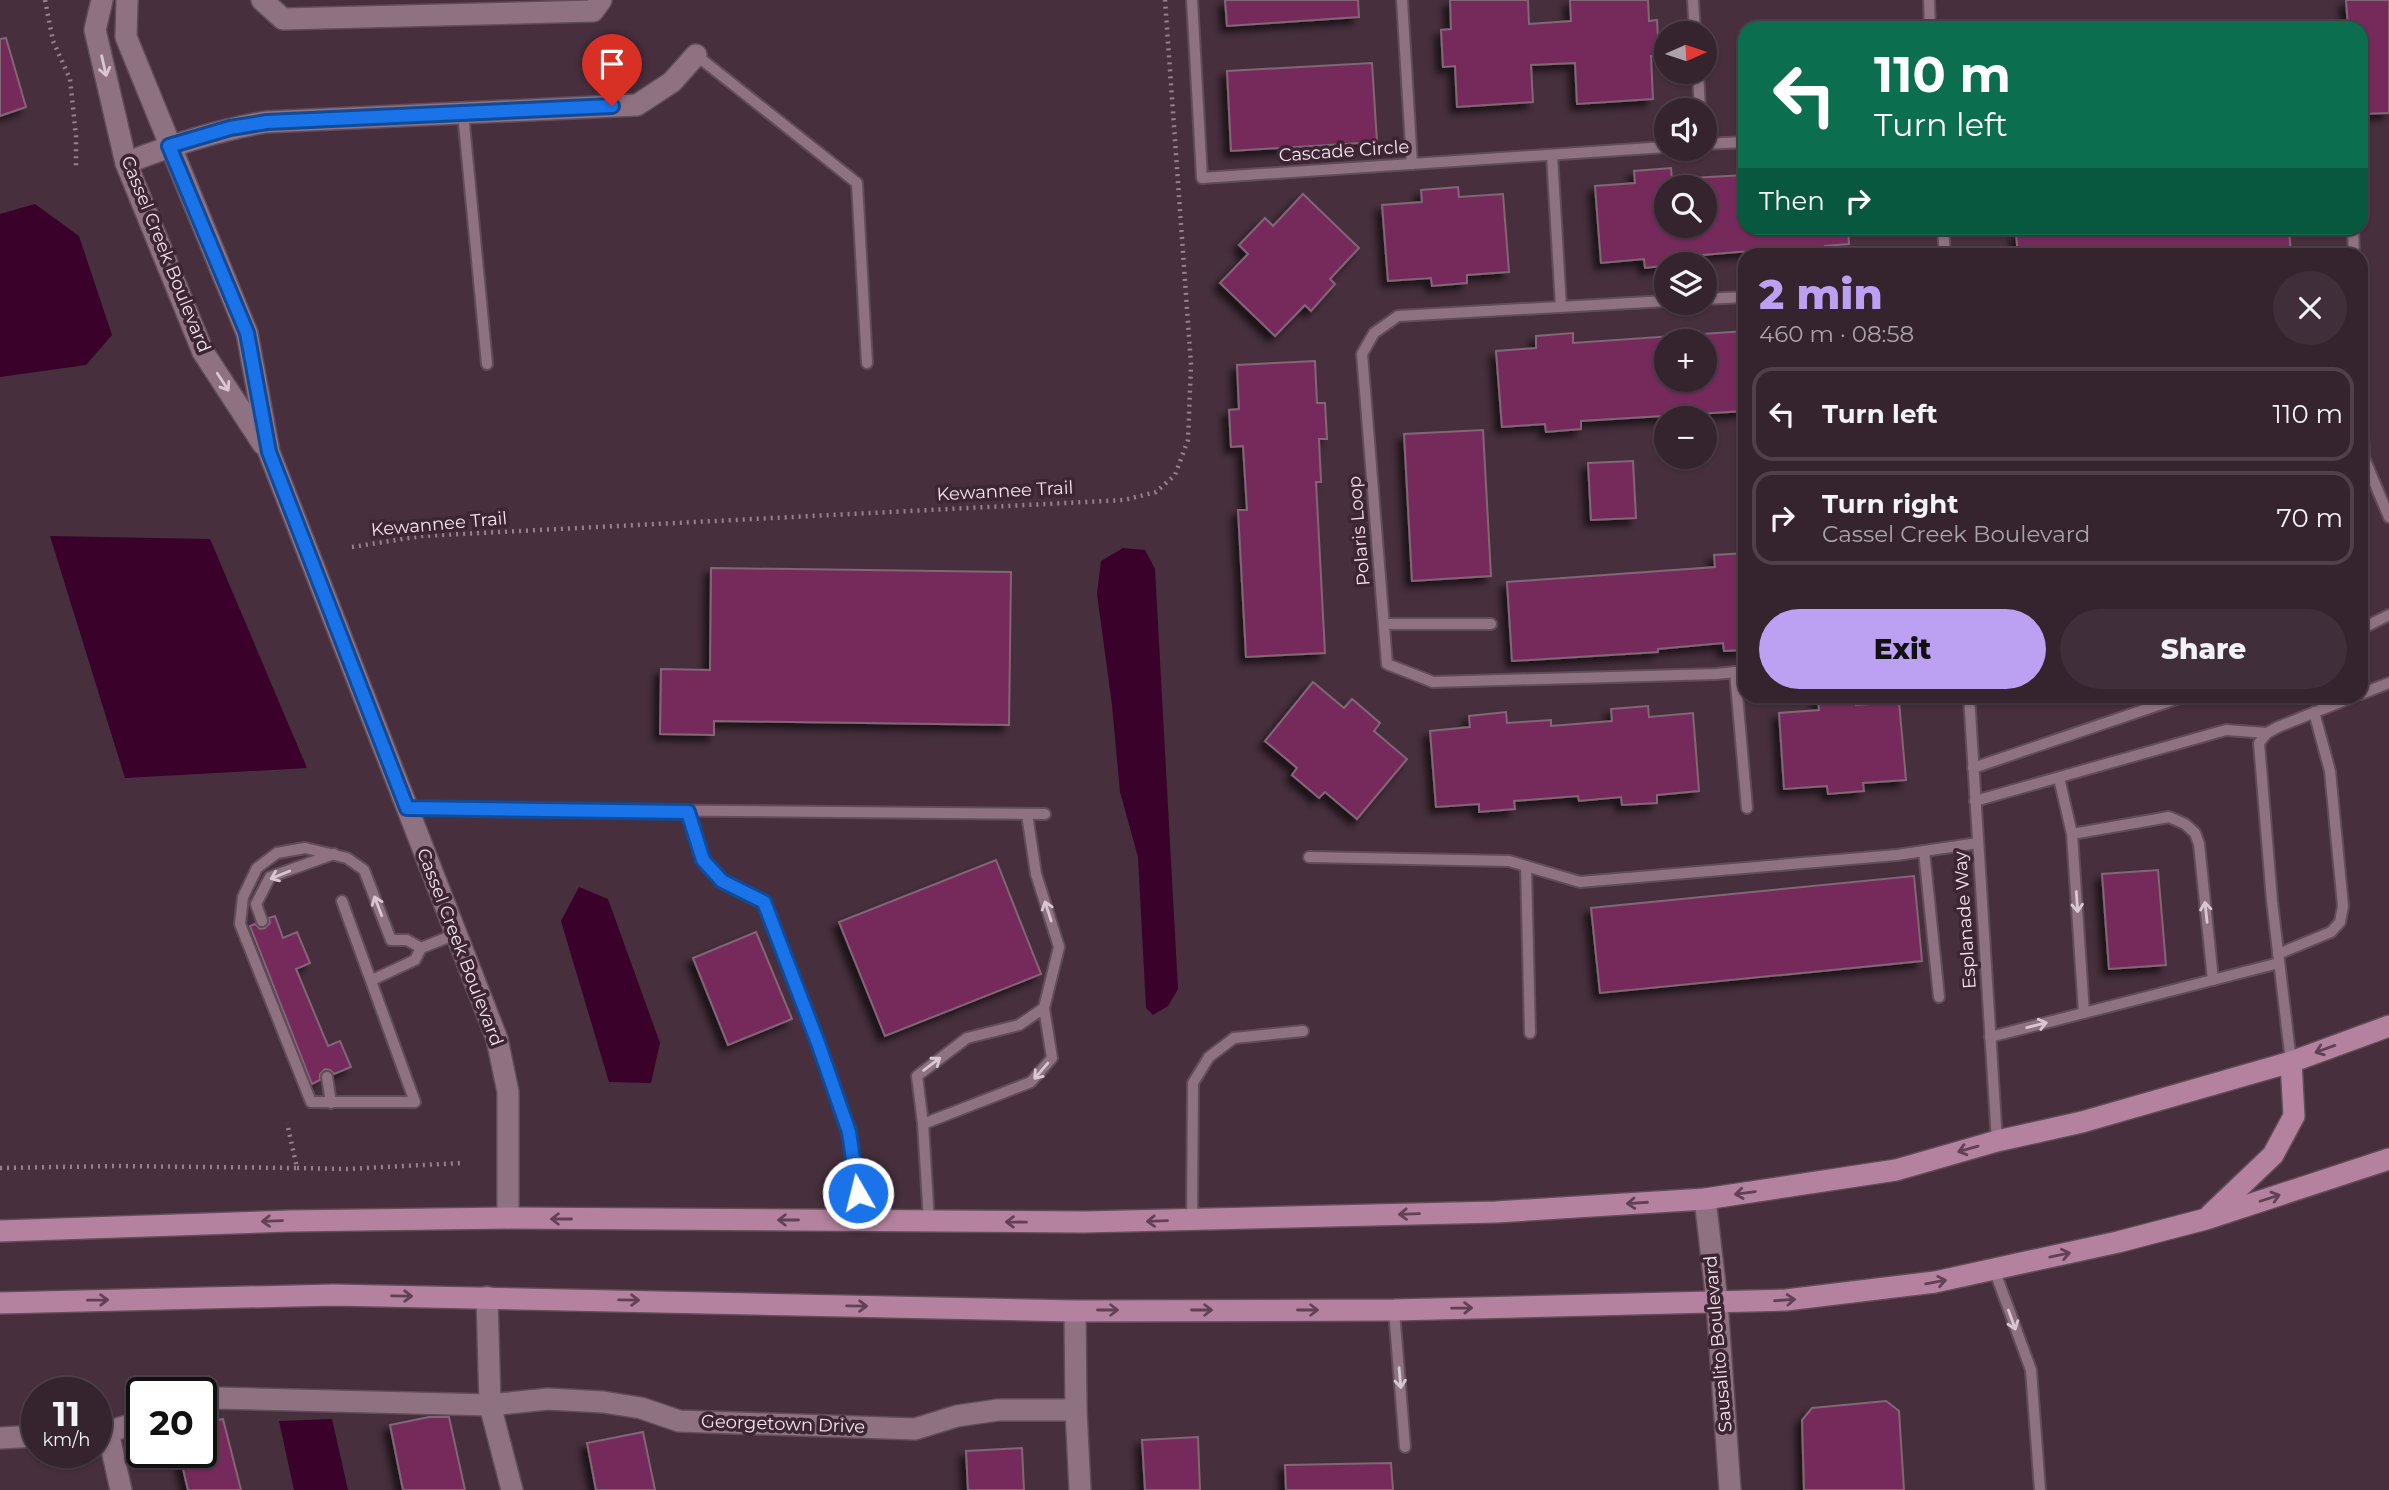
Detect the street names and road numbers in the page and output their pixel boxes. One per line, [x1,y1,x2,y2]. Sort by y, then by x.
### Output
street label: Cascade Circle [1278,135,1410,167]
street label: Cassel Creek Boulevard [116,153,216,355]
street label: Polaris Loop [1343,475,1375,587]
street label: Kewannee Trail [936,476,1074,506]
street label: Kewannee Trail [370,507,508,541]
street label: Cassel Creek Boulevard [412,845,508,1049]
street label: Esplanade Way [1949,850,1981,990]
street label: Sausalito Boulevard [1699,1255,1737,1433]
street label: Georgetown Drive [701,1410,866,1438]

